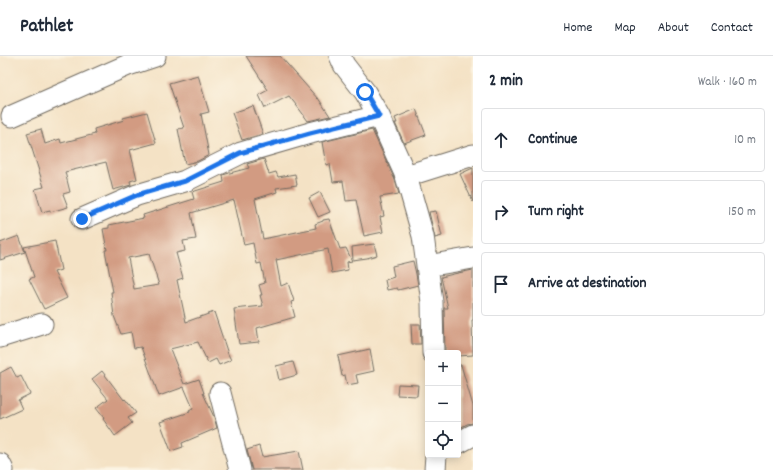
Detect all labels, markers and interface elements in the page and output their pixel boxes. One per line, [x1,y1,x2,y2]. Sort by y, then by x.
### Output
text: Pathlet [20,14,73,41]
text: Home [563,18,592,38]
text: Map [614,18,636,38]
text: About [658,18,689,38]
text: Contact [711,18,753,38]
text: 2 min [489,70,523,94]
text: Walk · 160 m [698,73,757,92]
route start [356,83,374,101]
icon: ahead [490,129,512,151]
text: Continue [528,129,577,151]
text: 10 m [734,131,756,150]
icon: right [490,201,512,223]
text: Turn right [528,201,584,223]
text: 150 m [728,203,756,222]
route end [73,210,91,228]
icon: arrive [490,273,512,295]
text: Arrive at destination [528,273,646,295]
map controls [425,350,461,458]
button: + [425,350,461,386]
button: − [425,386,461,422]
button: locate [425,422,461,458]

